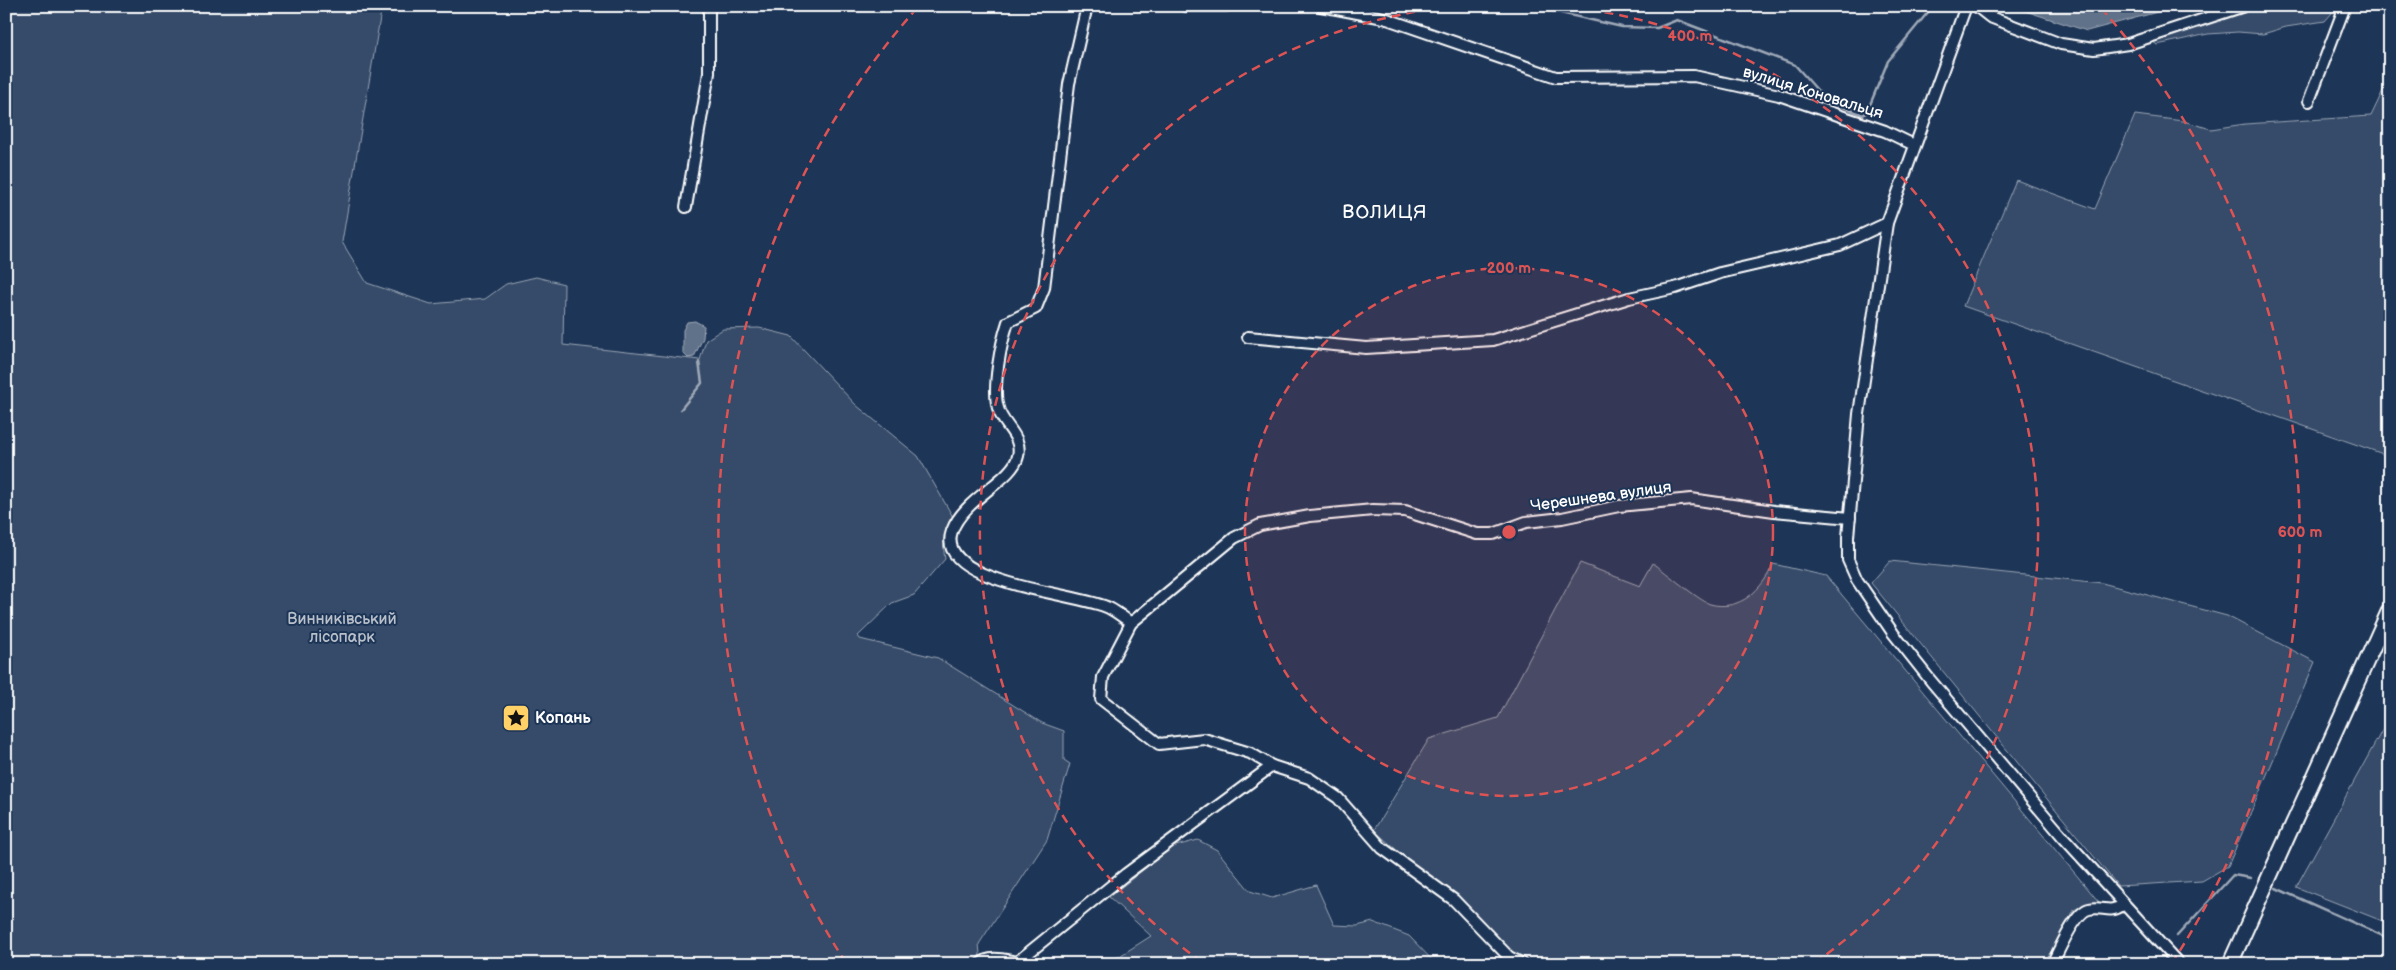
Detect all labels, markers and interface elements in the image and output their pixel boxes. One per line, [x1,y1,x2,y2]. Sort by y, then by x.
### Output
text: 400 m [1668,27,1712,46]
street label: вулиця Коновальця [1741,63,1886,123]
district label: ВОЛИЦЯ [1342,201,1428,224]
text: 200 m [1487,259,1531,278]
street label: Черешнева вулиця [1529,478,1673,516]
centre of rings [1500,523,1518,541]
text: 600 m [2278,523,2323,542]
park label: Винниківський лісопарк [287,610,397,647]
place icon: Копань [501,703,531,733]
place label: Копань [535,709,591,728]

